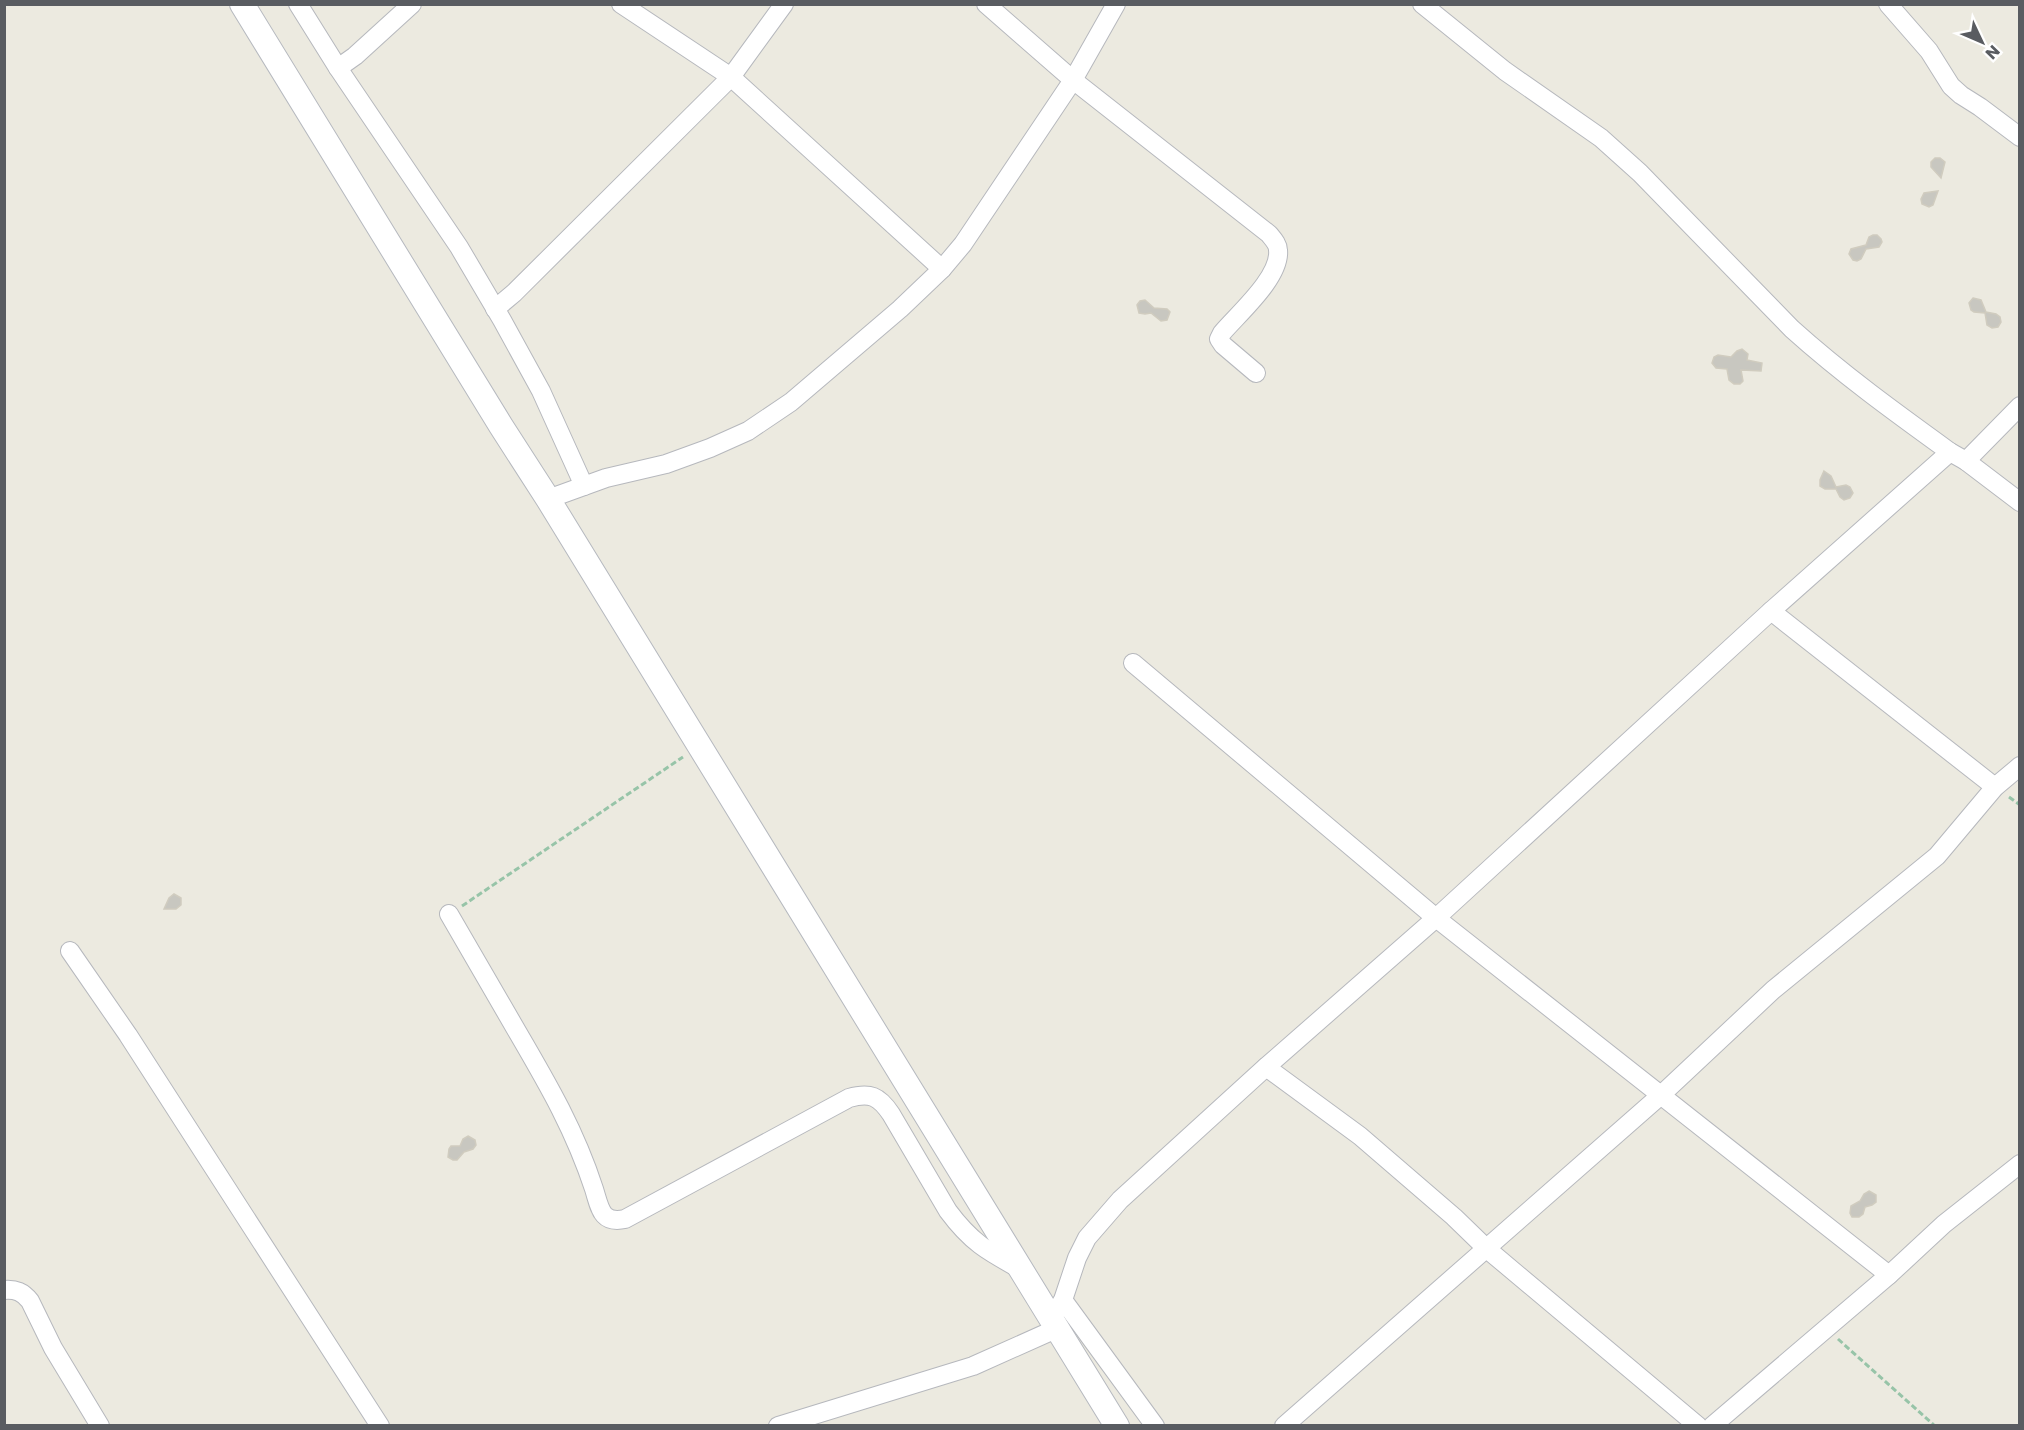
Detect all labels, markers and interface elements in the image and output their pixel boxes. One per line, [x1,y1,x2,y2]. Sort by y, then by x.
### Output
north arrow [1952,12,2012,72]
text: N [1980,40,2005,64]

